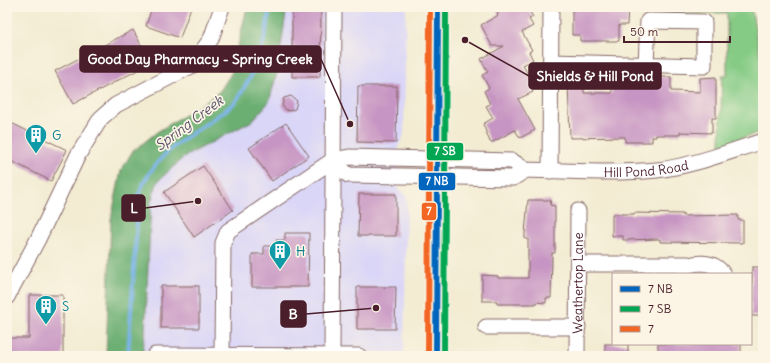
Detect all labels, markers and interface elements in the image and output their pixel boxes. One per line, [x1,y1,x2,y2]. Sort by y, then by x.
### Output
scale bar [624,18,730,44]
text: 50 m [630,24,659,39]
callout: Good Day Pharmacy - Spring Creek [80,46,321,72]
text: Good Day Pharmacy - Spring Creek [87,50,313,68]
callout: Shields & Hill Pond [529,63,661,89]
text: Shields & Hill Pond [537,67,654,85]
water label: Spring Creek [151,91,227,154]
building icon: G [23,122,49,155]
place label: G [52,127,61,144]
line badge: 7 SB [426,142,464,161]
text: 7 SB [434,144,456,158]
street label: Hill Pond Road [604,156,690,181]
line badge: 7 NB [418,172,456,191]
text: 7 NB [426,174,448,188]
callout: L [122,195,145,221]
text: L [130,199,138,217]
line badge: 7 [421,202,437,221]
text: 7 [426,204,432,218]
street label: Weathertop Lane [569,232,587,334]
building icon: H [267,238,293,271]
place label: H [296,243,305,260]
legend [612,273,752,345]
text: 7 NB [648,281,673,296]
building icon: S [33,293,59,326]
place label: S [62,298,69,315]
callout: B [281,301,306,327]
text: 7 SB [648,301,671,316]
text: B [288,305,298,323]
text: 7 [648,321,654,336]

